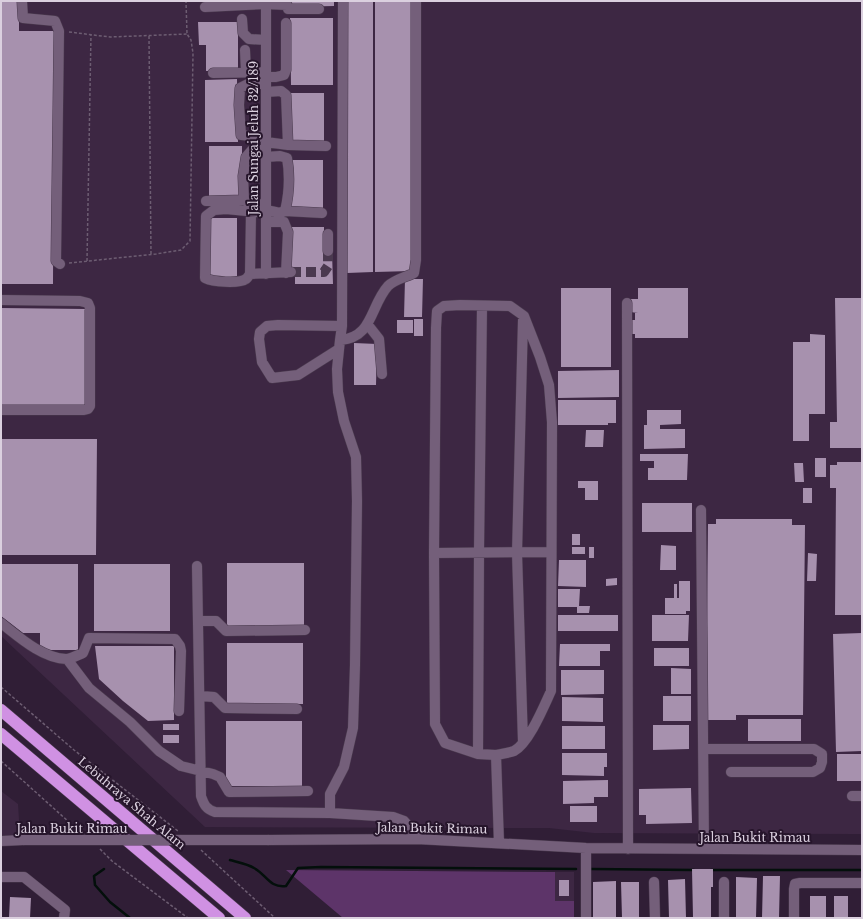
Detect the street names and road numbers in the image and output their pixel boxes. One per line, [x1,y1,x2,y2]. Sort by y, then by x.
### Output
street label: Jalan Sungai Jeluh 32/189 [246,61,261,217]
street label: Lebuhraya Shah Alam [75,754,189,853]
street label: Jalan Bukit Rimau [374,819,488,836]
street label: Jalan Bukit Rimau [14,821,128,836]
street label: Jalan Bukit Rimau [697,830,811,845]

